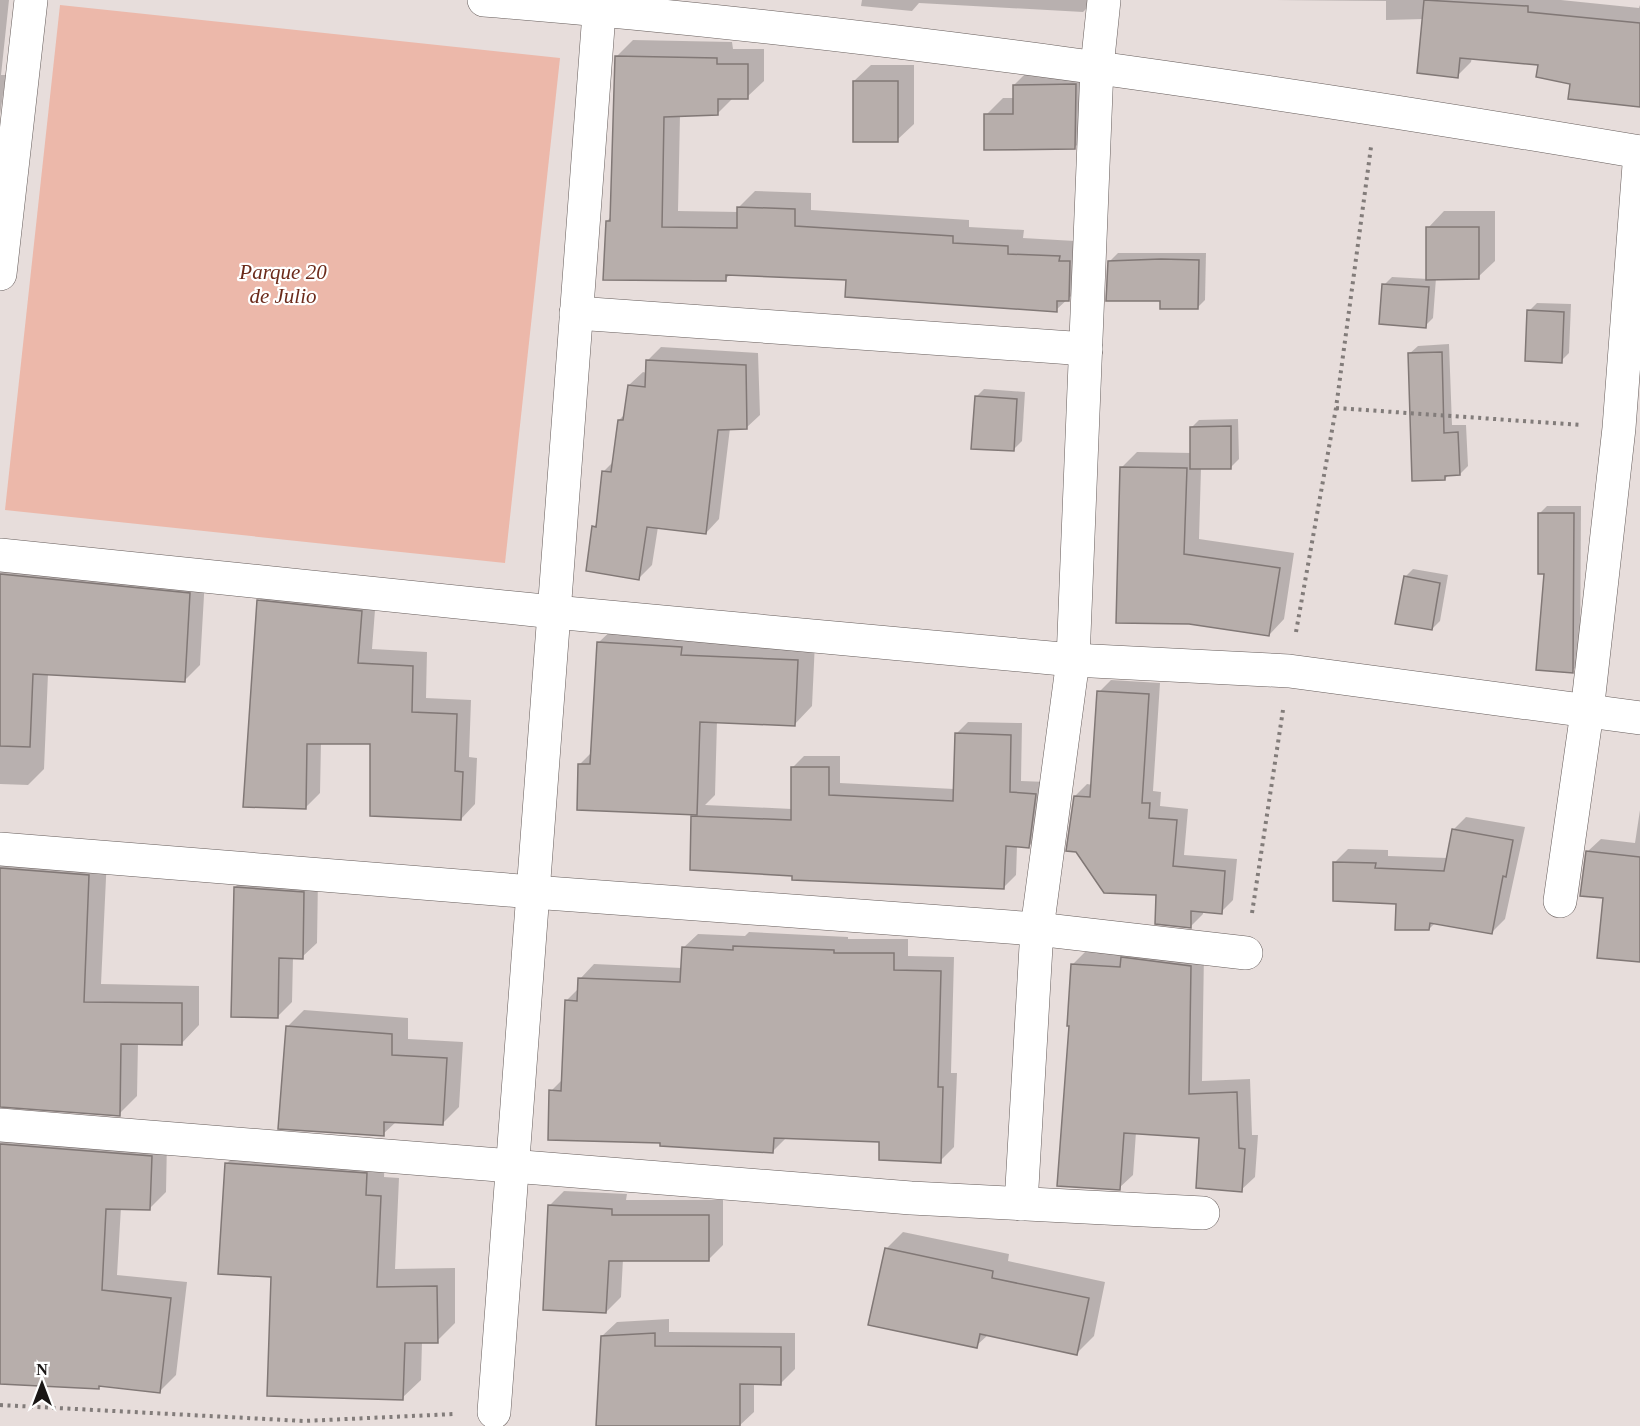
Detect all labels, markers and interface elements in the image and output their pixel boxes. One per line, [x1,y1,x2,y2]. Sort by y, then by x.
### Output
park label: Parque 20 de Julio [238,260,327,308]
north arrow [12,1354,72,1414]
text: N [36,1361,48,1378]

